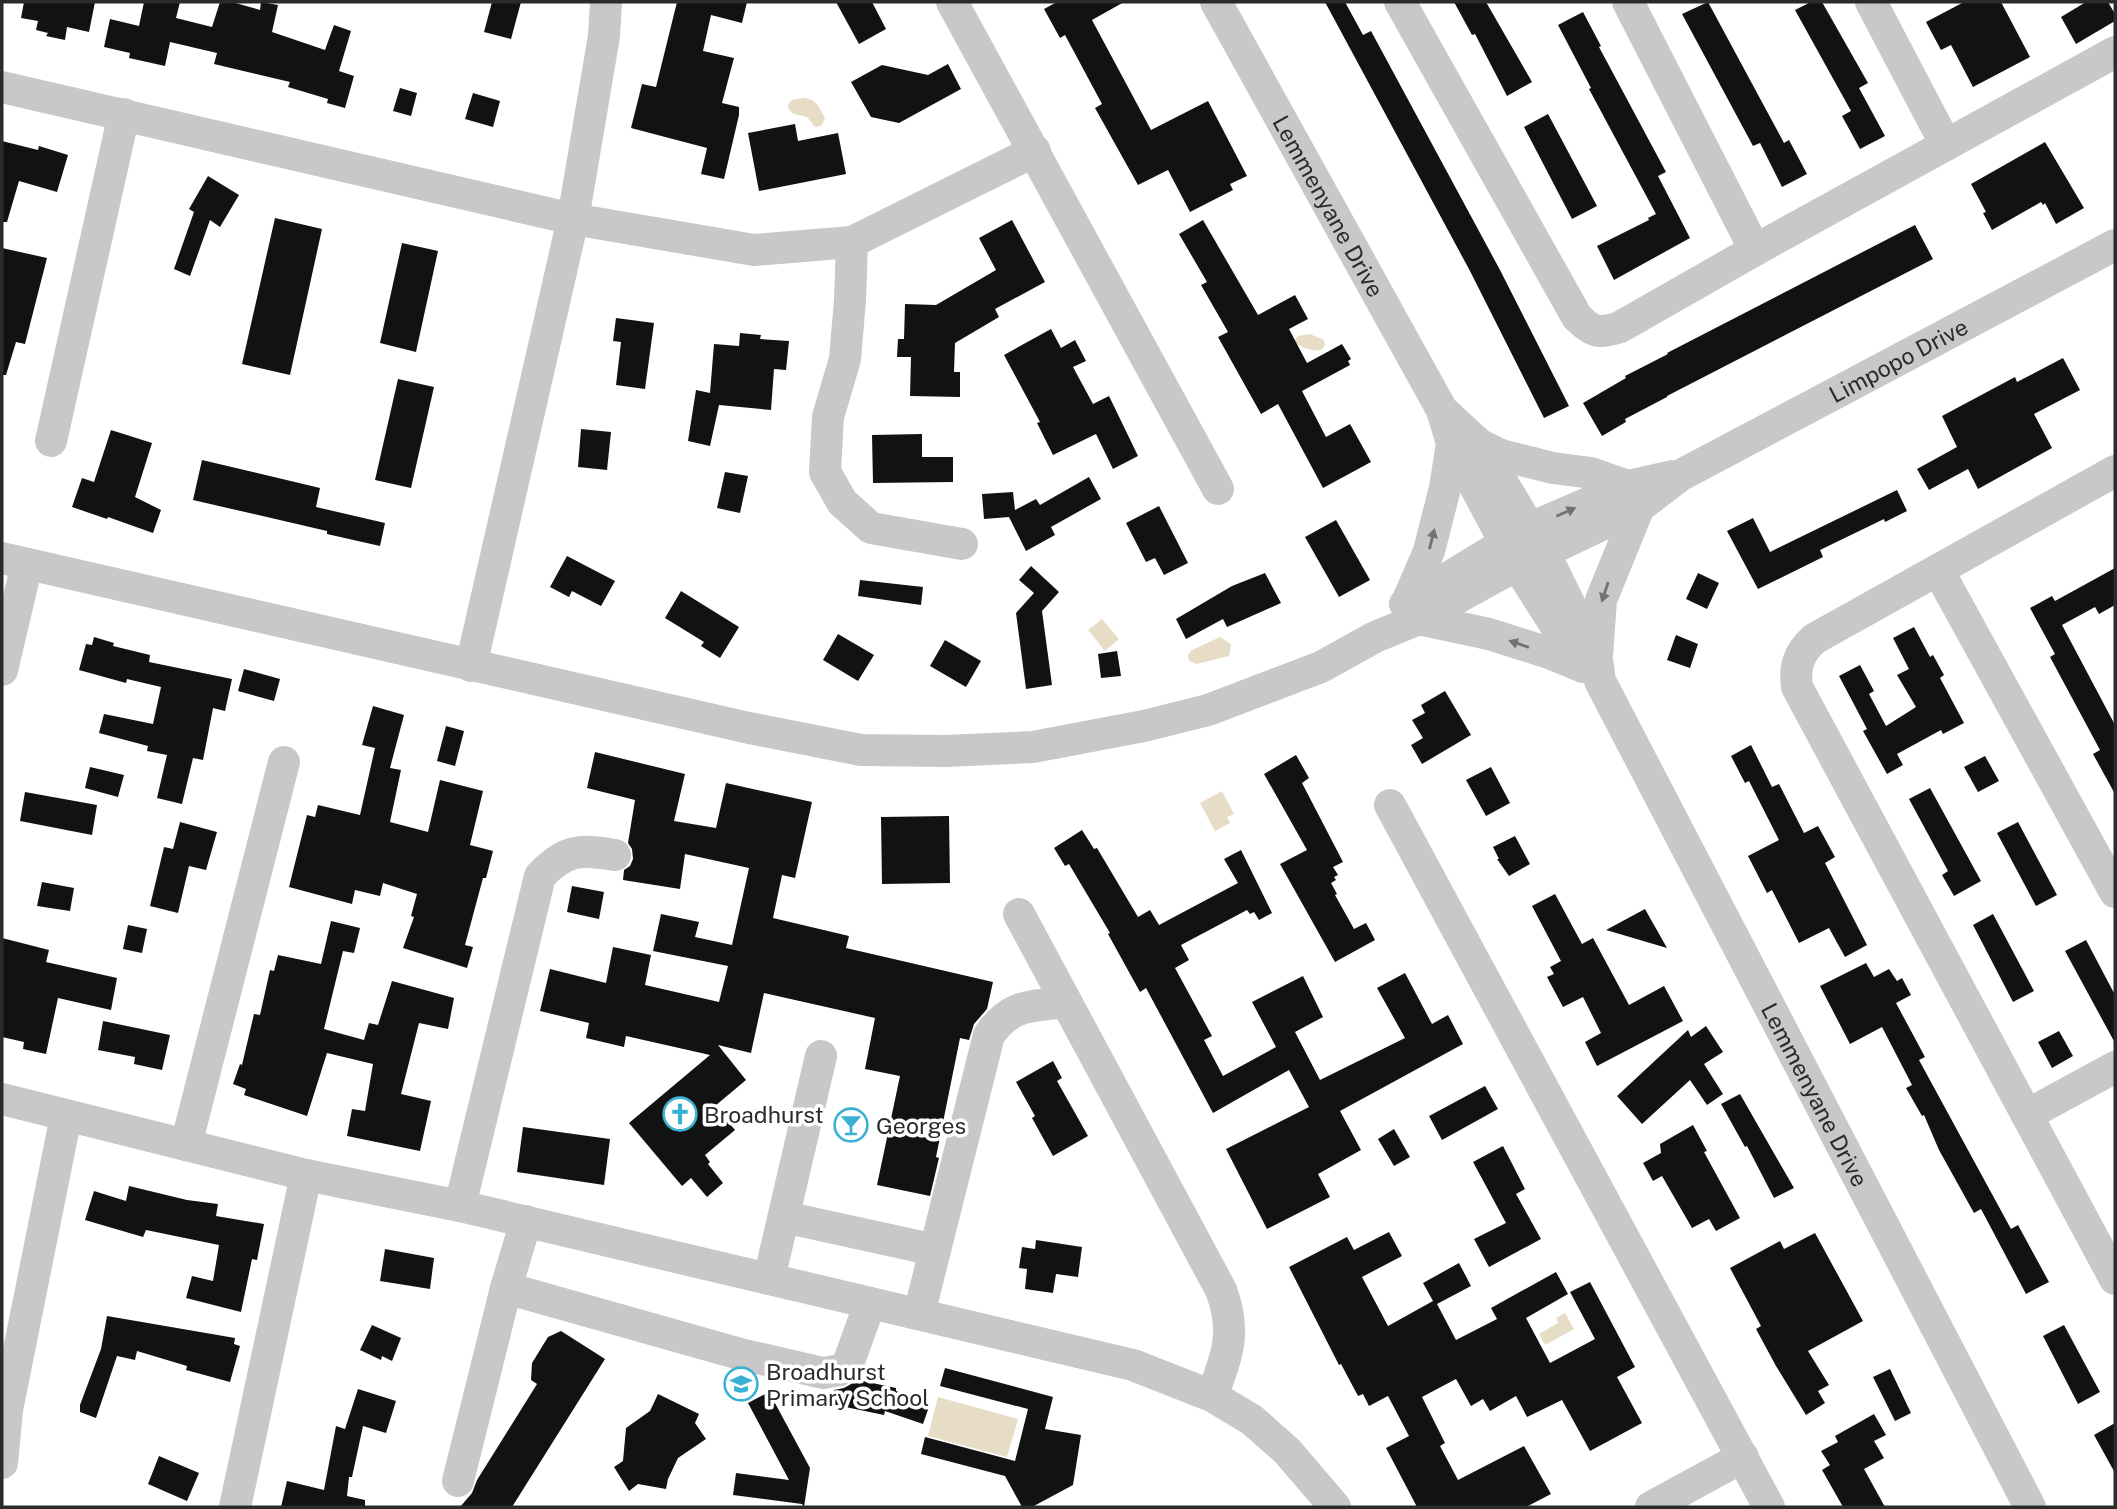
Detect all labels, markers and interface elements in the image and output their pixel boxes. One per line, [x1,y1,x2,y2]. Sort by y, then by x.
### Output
street label: Lemmenyane Drive [1268,110,1390,301]
street label: Limpopo Drive [1824,312,1972,408]
one-way arrow [1556,506,1576,518]
one-way arrow [1427,528,1438,550]
one-way arrow [1599,582,1609,603]
one-way arrow [1508,638,1529,649]
street label: Lemmenyane Drive [1756,998,1874,1191]
church icon: Broadhurst [661,1095,699,1133]
place label: Broadhurst [704,1101,824,1128]
bar icon: Georges [832,1106,870,1144]
place label: Georges [876,1112,966,1139]
place label: Broadhurst Primary School [766,1358,929,1411]
school or university icon: Broadhurst Primary School [722,1365,760,1403]

